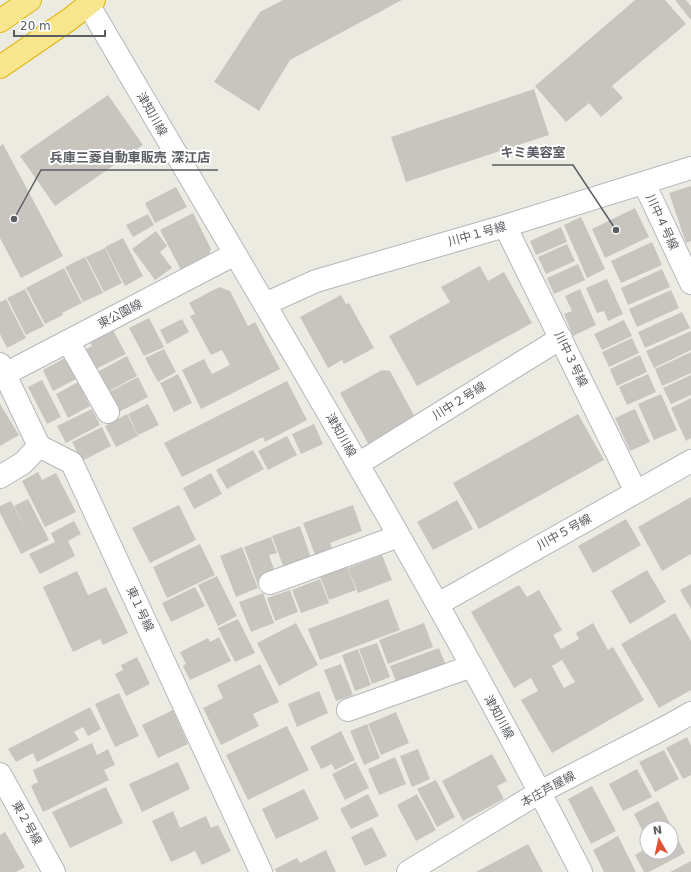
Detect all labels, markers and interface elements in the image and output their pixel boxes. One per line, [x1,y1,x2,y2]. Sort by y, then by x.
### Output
scale bar [14,12,105,38]
text: 20 m [20,19,51,33]
street label: 津知川線 [134,90,170,138]
callout: キミ美容室 [492,140,573,165]
callout: 兵庫三菱自動車販売 深江店 [41,145,218,170]
text: キミ美容室 [500,145,566,160]
text: 兵庫三菱自動車販売 深江店 [50,150,210,165]
street label: 川中４号線 [643,192,681,252]
street label: 川中１号線 [446,219,508,249]
street label: 東公園線 [95,297,145,331]
street label: 川中３号線 [552,329,590,389]
street label: 川中２号線 [430,379,488,423]
street label: 津知川線 [323,411,359,459]
street label: 川中５号線 [534,511,594,553]
street label: 東１号線 [124,584,156,634]
street label: 津知川線 [481,693,517,741]
street label: 本庄芦屋線 [518,768,578,810]
street label: 東２号線 [9,799,45,847]
north arrow [639,820,679,860]
text: N [652,823,663,838]

